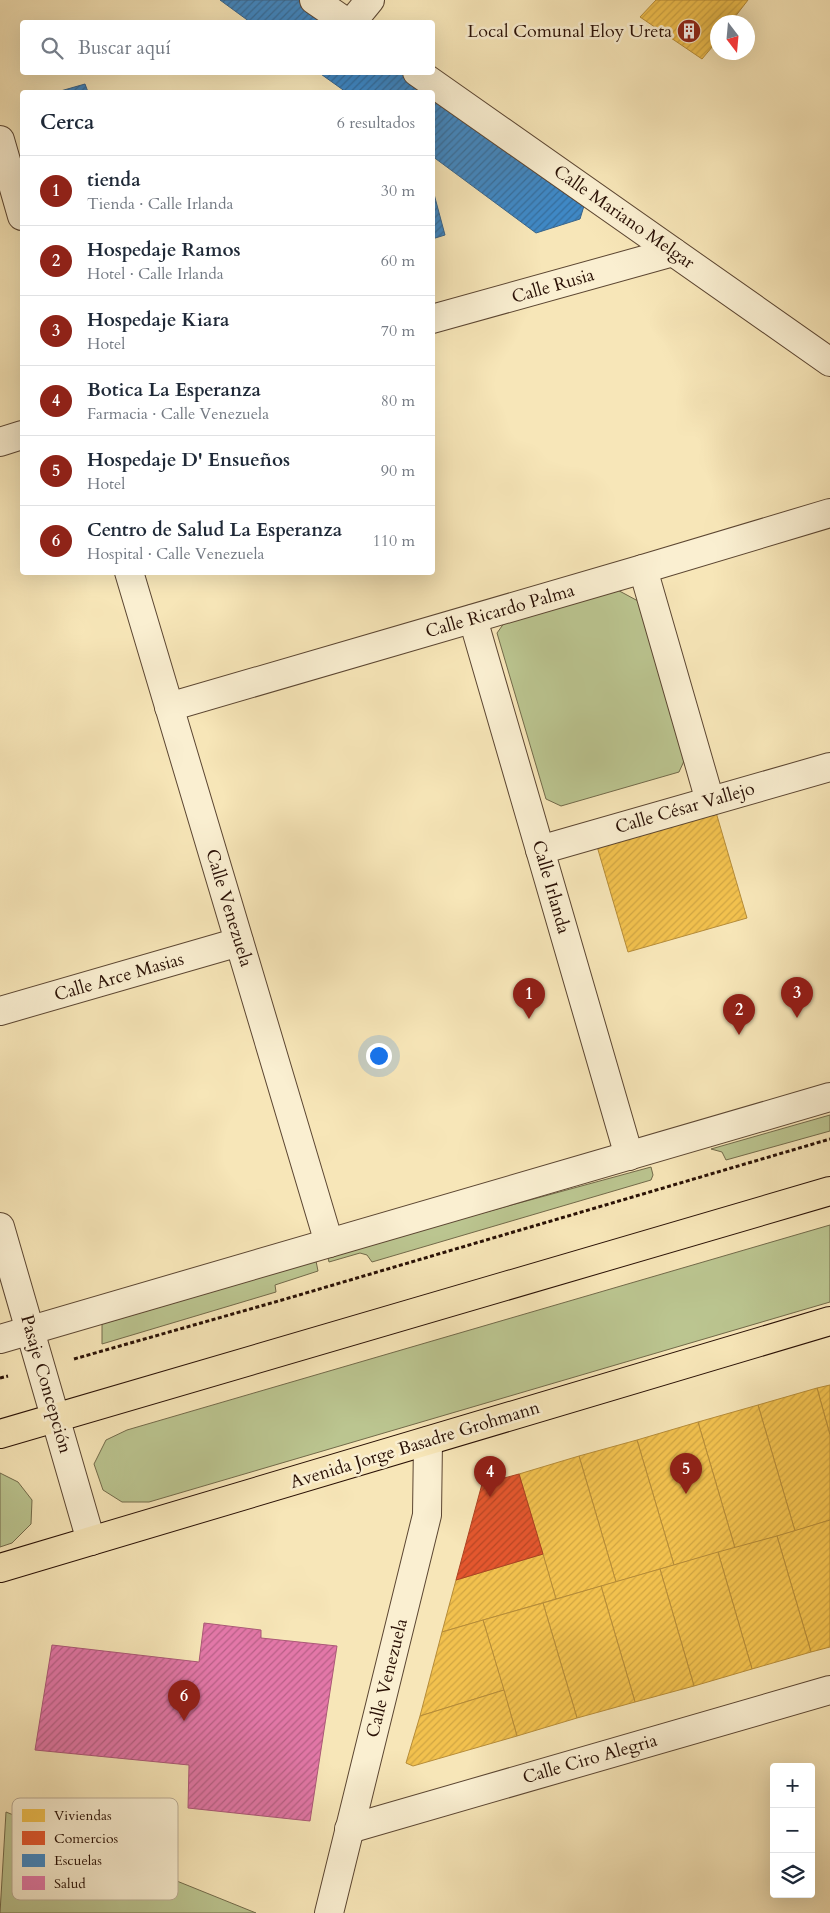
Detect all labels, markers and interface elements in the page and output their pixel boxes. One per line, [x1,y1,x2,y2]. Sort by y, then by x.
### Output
north arrow [710,15,755,60]
building icon: Local Comunal Eloy Ureta [676,18,702,44]
place label: Local Comunal Eloy Ureta [467,19,672,44]
search box [20,20,435,75]
icon: search [38,34,66,62]
text: Buscar aquí [78,35,171,61]
text: Cerca [40,108,94,137]
text: 6 resultados [337,112,415,134]
street label: Calle Mariano Melgar [549,159,700,275]
text: tienda [87,167,141,193]
text: 1 [52,180,60,202]
text: 30 m [381,180,415,202]
text: Tienda · Calle Irlanda [87,193,233,215]
text: Hospedaje Ramos [87,237,241,263]
text: 2 [52,250,60,272]
text: 60 m [381,250,415,272]
street label: Calle Rusia [509,262,597,310]
text: Hotel · Calle Irlanda [87,263,224,285]
text: Hospedaje Kiara [87,307,229,333]
text: 3 [52,320,60,342]
text: 70 m [381,320,415,342]
text: Hotel [87,333,125,355]
text: Botica La Esperanza [87,377,261,403]
text: 4 [52,390,60,412]
text: 80 m [381,390,415,412]
text: Farmacia · Calle Venezuela [87,403,269,425]
text: Hospedaje D' Ensueños [87,447,290,473]
text: 5 [52,460,60,482]
text: 90 m [381,460,415,482]
text: Hotel [87,473,125,495]
text: Centro de Salud La Esperanza [87,517,342,543]
text: 6 [52,530,60,552]
text: 110 m [373,530,415,552]
text: Hospital · Calle Venezuela [87,543,265,565]
street label: Calle Ricardo Palma [423,578,578,644]
street label: Calle César Vallejo [612,776,758,840]
street label: Calle Irlanda [526,837,576,937]
street label: Calle Venezuela [199,846,259,970]
street label: Calle Arce Masias [51,947,187,1007]
pin: 3 [781,977,813,1018]
pin: 1 [513,978,545,1019]
pin: 2 [723,994,755,1035]
your location [366,1043,392,1069]
street label: Pasaje Concepción [14,1312,78,1457]
street label: Avenida Jorge Basadre Grohmann [287,1395,544,1495]
pin: 5 [670,1453,702,1494]
pin: 4 [474,1456,506,1497]
street label: Calle Venezuela [360,1616,414,1740]
pin: 6 [168,1680,200,1721]
street label: Calle Ciro Alegria [520,1728,660,1790]
map controls [770,1763,815,1898]
button: + [770,1763,815,1808]
legend [12,1798,178,1900]
text: Viviendas [54,1806,112,1825]
button: − [770,1808,815,1853]
text: Comercios [54,1829,118,1848]
text: Escuelas [54,1851,102,1870]
button: layers [770,1853,815,1898]
text: Salud [54,1874,86,1893]

